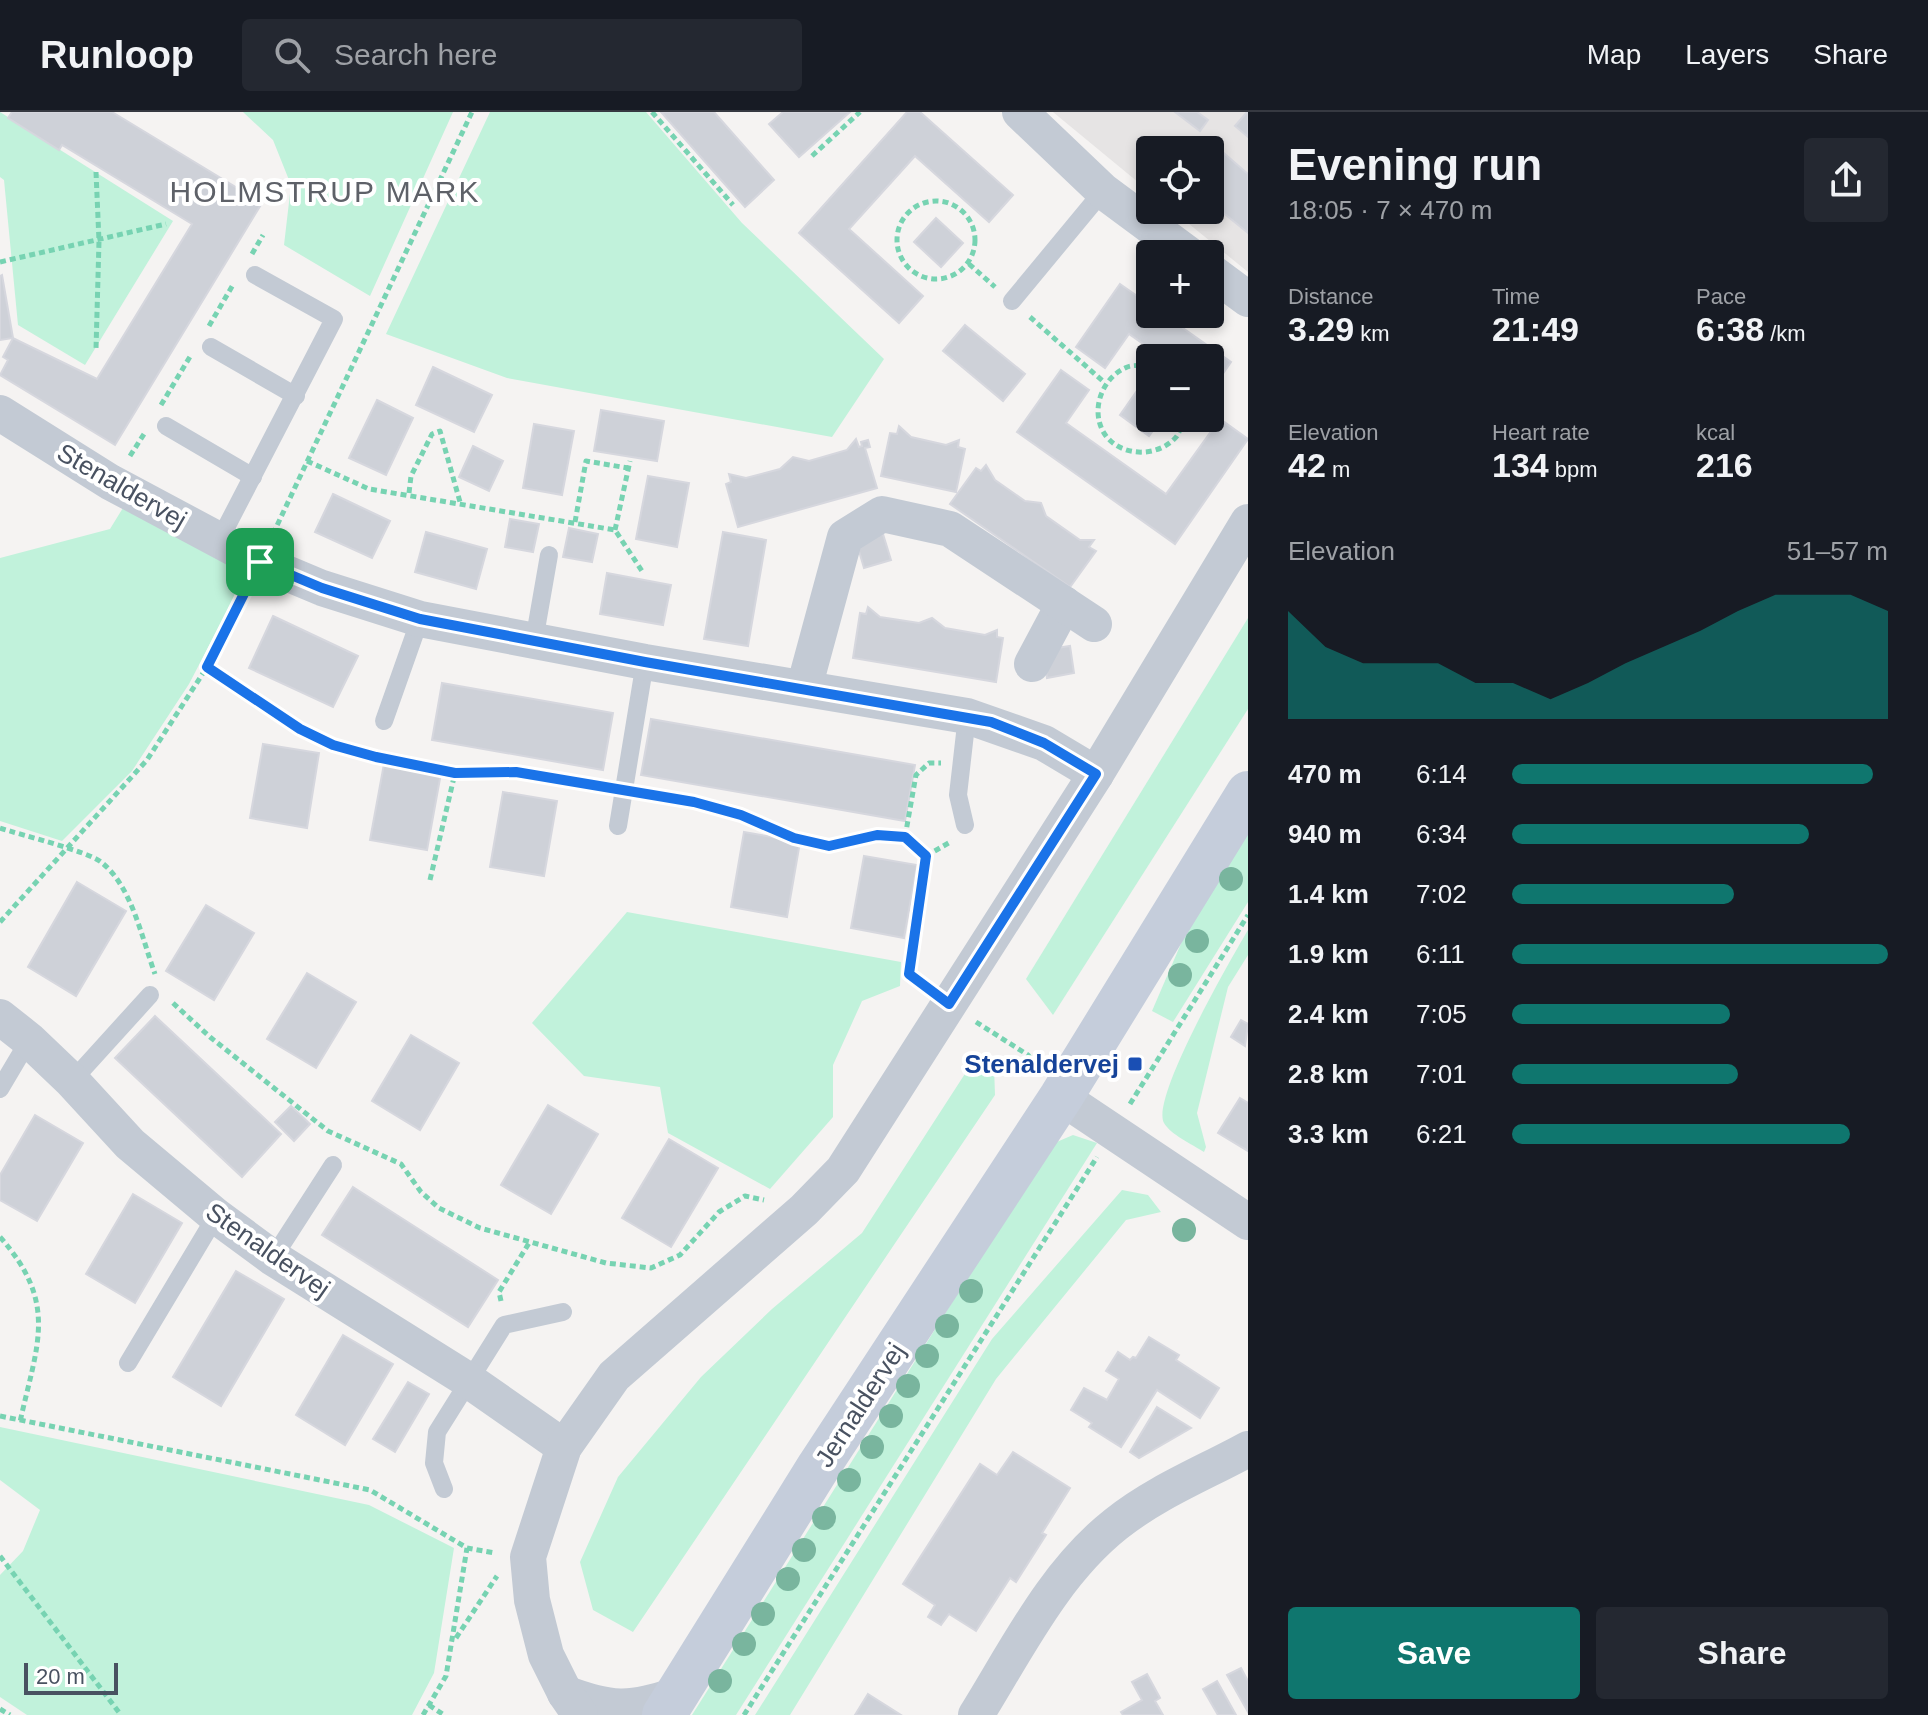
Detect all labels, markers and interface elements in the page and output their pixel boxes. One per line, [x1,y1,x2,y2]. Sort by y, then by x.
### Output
search box [242,19,802,91]
icon: search [270,33,314,77]
text: Runloop [40,34,194,76]
text: Search here [334,38,498,71]
text: Map [1587,39,1641,70]
text: Layers [1685,39,1769,70]
text: Share [1813,39,1888,70]
map controls [1136,136,1224,432]
button: locate [1136,136,1224,224]
button: share [1804,138,1888,222]
text: Evening run [1288,140,1542,189]
district label: HOLMSTRUP MARK [170,175,480,208]
text: 18:05 · 7 × 470 m [1288,195,1493,225]
button: + [1136,240,1224,328]
text: Distance [1288,284,1374,309]
text: Time [1492,284,1540,309]
text: Pace [1696,284,1746,309]
text: 3.29 [1288,310,1354,348]
text: 21:49 [1492,310,1579,348]
text: 6:38 [1696,310,1764,348]
text: km [1354,321,1390,346]
text: /km [1764,321,1806,346]
button: − [1136,344,1224,432]
text: Elevation [1288,420,1379,445]
text: Heart rate [1492,420,1590,445]
text: kcal [1696,420,1735,445]
street label: Stenaldervej [52,437,192,535]
text: 42 [1288,446,1326,484]
text: 134 [1492,446,1549,484]
text: 216 [1696,446,1753,484]
text: m [1326,457,1350,482]
text: bpm [1549,457,1598,482]
pin [226,528,294,596]
text: Elevation [1288,536,1395,566]
text: 51–57 m [1787,536,1888,566]
icon: arrive [238,540,282,584]
text: 470 m [1288,759,1362,789]
text: 6:14 [1416,759,1467,789]
text: 940 m [1288,819,1362,849]
text: 6:34 [1416,819,1467,849]
text: 1.4 km [1288,879,1369,909]
text: 7:02 [1416,879,1467,909]
text: 1.9 km [1288,939,1369,969]
text: 6:11 [1416,939,1465,969]
text: 2.4 km [1288,999,1369,1029]
text: 7:05 [1416,999,1467,1029]
place label: Stenaldervej [964,1049,1119,1079]
marker: Stenaldervej [1126,1055,1144,1073]
text: 2.8 km [1288,1059,1369,1089]
text: 7:01 [1416,1059,1467,1089]
text: 3.3 km [1288,1119,1369,1149]
text: 6:21 [1416,1119,1467,1149]
street label: Stenaldervej [200,1196,336,1304]
street label: Jernaldervej [809,1337,911,1473]
button: Save [1288,1607,1580,1699]
button: Share [1596,1607,1888,1699]
scale bar [24,1659,118,1695]
text: 20 m [36,1664,85,1689]

